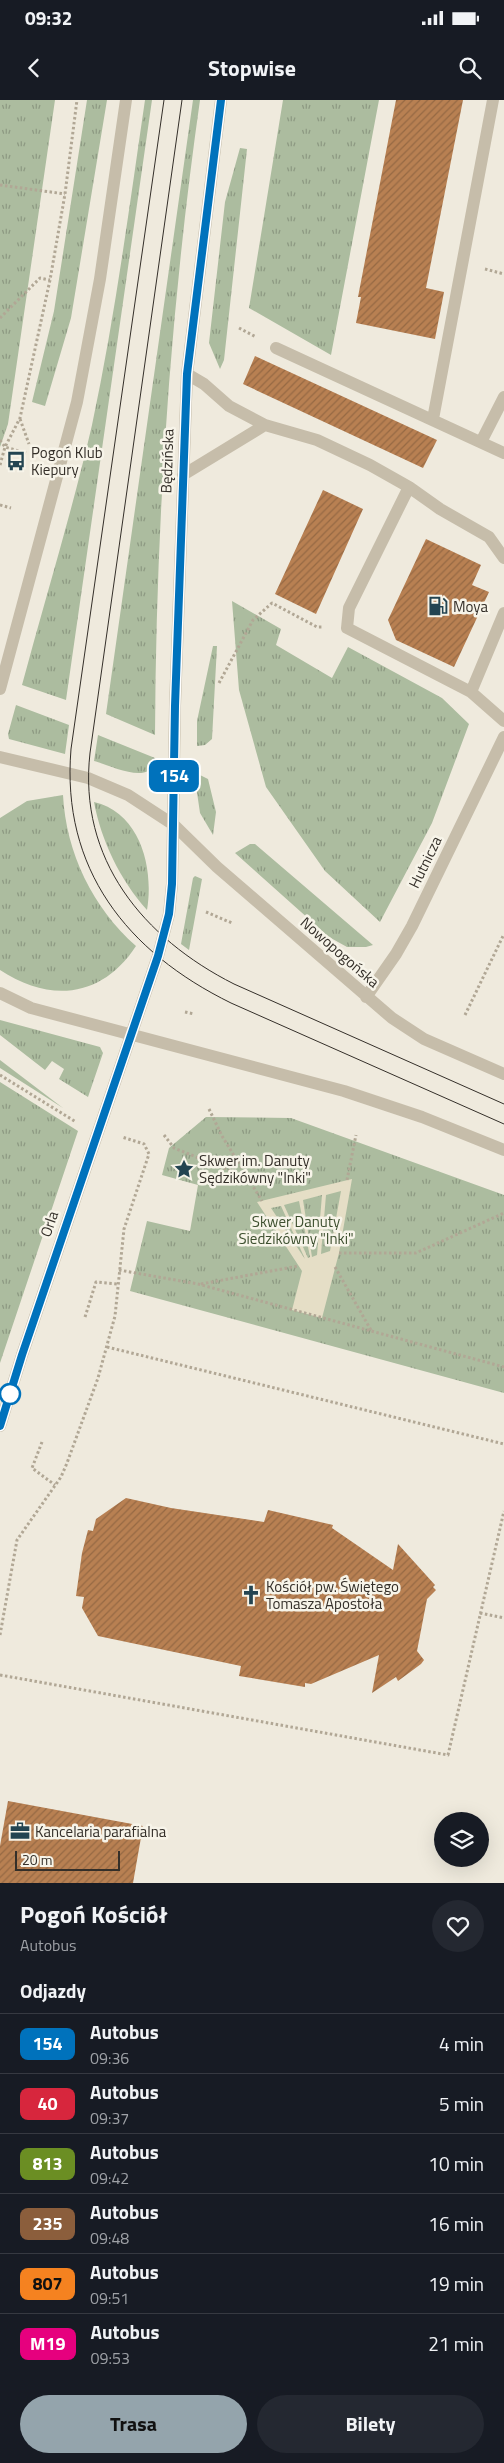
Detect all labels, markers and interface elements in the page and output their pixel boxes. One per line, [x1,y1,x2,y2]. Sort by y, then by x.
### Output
text: 09:32 [25,3,72,32]
text: Stopwise [208,51,296,85]
icon: back [20,54,48,82]
icon: search [456,54,484,82]
street label: Będzińska [154,428,180,494]
place label: Pogoń Klub Kiepury [31,441,103,481]
bus stop icon: Pogoń Klub Kiepury [5,450,27,472]
fuel station icon: Moya [427,595,449,617]
place label: Moya [453,595,488,618]
line badge: 154 [145,760,203,792]
text: 154 [159,762,189,789]
street label: Hutnicza [402,832,448,892]
street label: Nowopogońska [295,911,385,993]
place label: Skwer im. Danuty Sędzikówny "Inki" [199,1149,311,1189]
place icon: Skwer im. Danuty Sędzikówny "Inki" [173,1158,195,1180]
street label: Orla [34,1207,64,1240]
park label: Skwer Danuty Siedzikówny "Inki" [238,1210,354,1250]
unlabelled marker [0,1383,21,1405]
place label: Kościół pw. Świętego Tomasza Apostoła [266,1575,399,1615]
church icon: Kościół pw. Świętego Tomasza Apostoła [240,1584,262,1606]
map controls [434,1812,489,1867]
button: layers [434,1812,489,1867]
office icon: Kancelaria parafialna [9,1820,31,1842]
place label: Kancelaria parafialna [35,1820,167,1843]
scale bar [15,1848,120,1871]
text: 20 m [22,1849,52,1870]
text: Pogoń Kościół [20,1896,168,1932]
button: heart [432,1900,484,1952]
text: Autobus [20,1933,76,1957]
text: Odjazdy [20,1976,86,2005]
text: Autobus [90,2017,159,2046]
text: 4 min [439,2029,484,2058]
text: 154 [32,2030,63,2057]
text: 09:36 [90,2046,129,2070]
text: Autobus [90,2077,159,2106]
text: 5 min [439,2089,484,2118]
text: 40 [37,2090,58,2117]
text: 09:37 [90,2106,129,2130]
text: Autobus [90,2137,159,2166]
text: 10 min [428,2149,484,2178]
text: 813 [32,2150,63,2177]
text: 09:42 [90,2166,129,2190]
text: Autobus [90,2197,159,2226]
text: 16 min [428,2209,484,2238]
text: 235 [32,2210,63,2237]
text: 09:48 [90,2226,129,2250]
text: Autobus [90,2257,159,2286]
text: 19 min [428,2269,484,2298]
text: 807 [32,2270,63,2297]
text: 09:51 [90,2286,129,2310]
text: Autobus [91,2317,159,2346]
text: 21 min [428,2329,484,2358]
text: M19 [30,2330,66,2357]
text: 09:53 [91,2346,130,2370]
button: Trasa [20,2395,247,2453]
button: Bilety [257,2395,484,2453]

